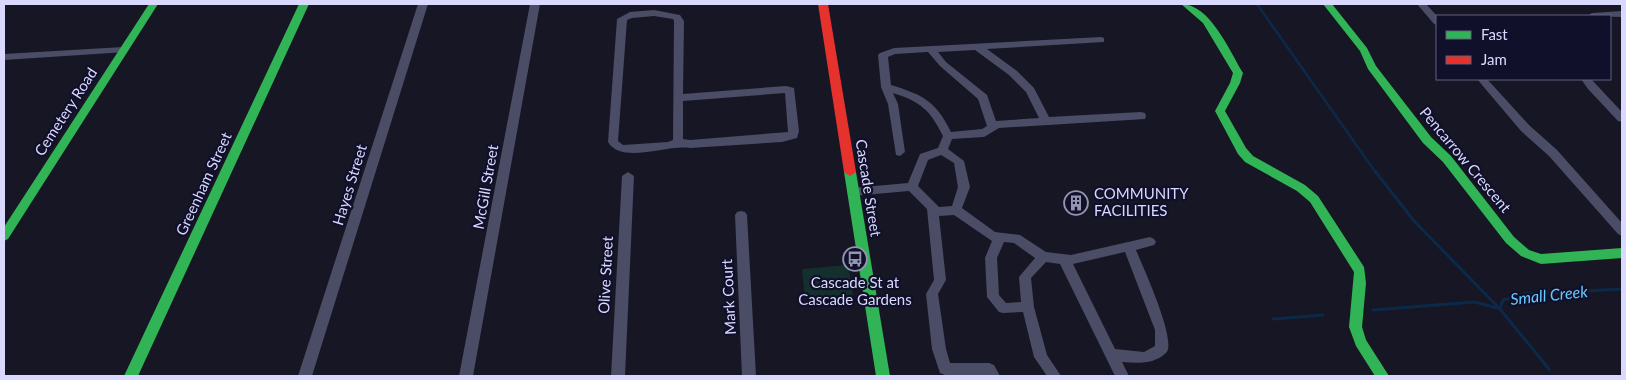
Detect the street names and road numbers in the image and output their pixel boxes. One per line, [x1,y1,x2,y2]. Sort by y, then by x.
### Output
street label: Cemetery Road [30,64,100,159]
street label: Pencarrow Crescent [1416,103,1515,216]
street label: Greenham Street [171,129,235,238]
street label: Cascade Street [852,138,886,238]
street label: Hayes Street [328,141,370,227]
street label: McGill Street [469,143,501,231]
street label: Olive Street [594,235,616,314]
street label: Mark Court [717,258,739,335]

